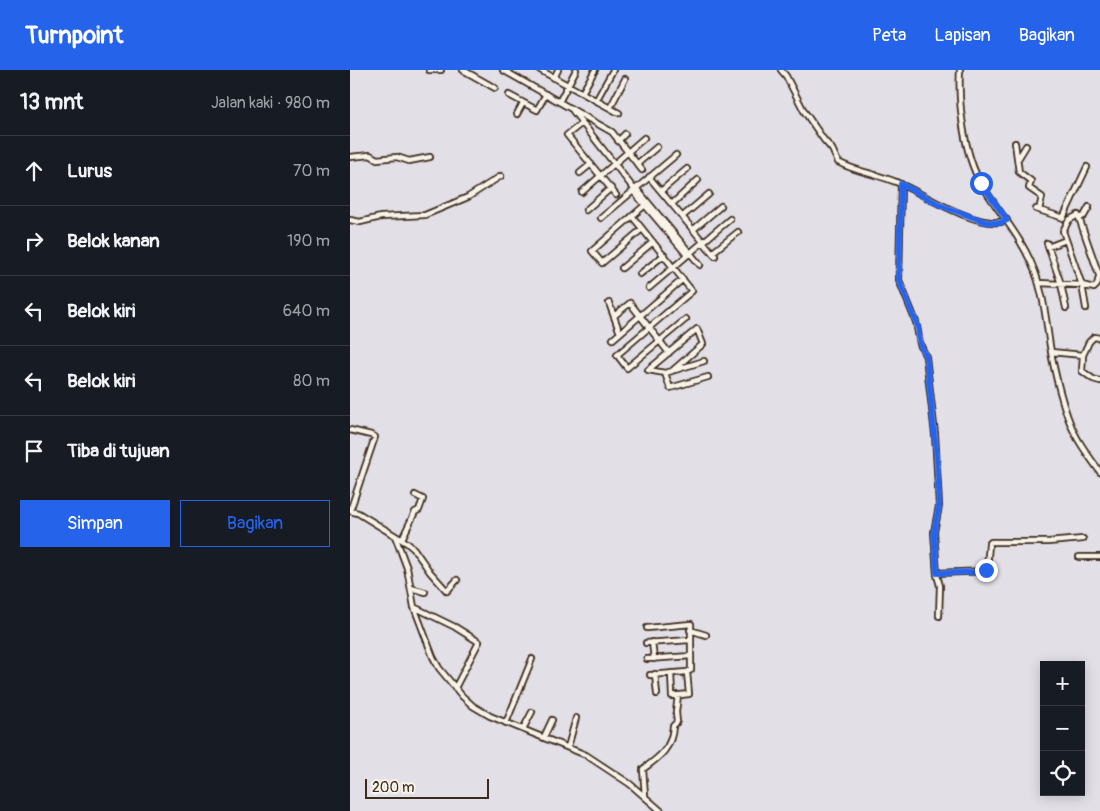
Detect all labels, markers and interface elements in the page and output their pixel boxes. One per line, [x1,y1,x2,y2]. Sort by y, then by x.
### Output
text: Turnpoint [25,21,123,50]
text: Peta [872,24,906,47]
text: Lapisan [934,24,991,47]
text: Bagikan [1019,24,1075,47]
text: 13 mnt [20,89,83,116]
text: Jalan kaki · 980 m [211,93,330,113]
icon: ahead [20,157,48,185]
text: Lurus [67,159,112,183]
text: 70 m [293,161,330,181]
route start [970,172,993,195]
icon: right [20,227,48,255]
text: Belok kanan [67,229,160,253]
text: 190 m [287,231,330,251]
icon: left [20,297,48,325]
text: Belok kiri [67,299,135,323]
text: 640 m [283,301,330,321]
icon: left [20,367,48,395]
text: Belok kiri [67,369,135,393]
text: 80 m [293,371,330,391]
icon: arrive [20,437,48,465]
text: Tiba di tujuan [67,439,170,463]
button: Simpan [20,500,170,547]
button: Bagikan [180,500,330,547]
route end [975,559,998,582]
map controls [1040,661,1085,796]
button: + [1040,661,1085,706]
button: − [1040,706,1085,751]
button: locate [1040,751,1085,796]
scale bar [365,776,489,799]
text: 200 m [372,779,414,796]

